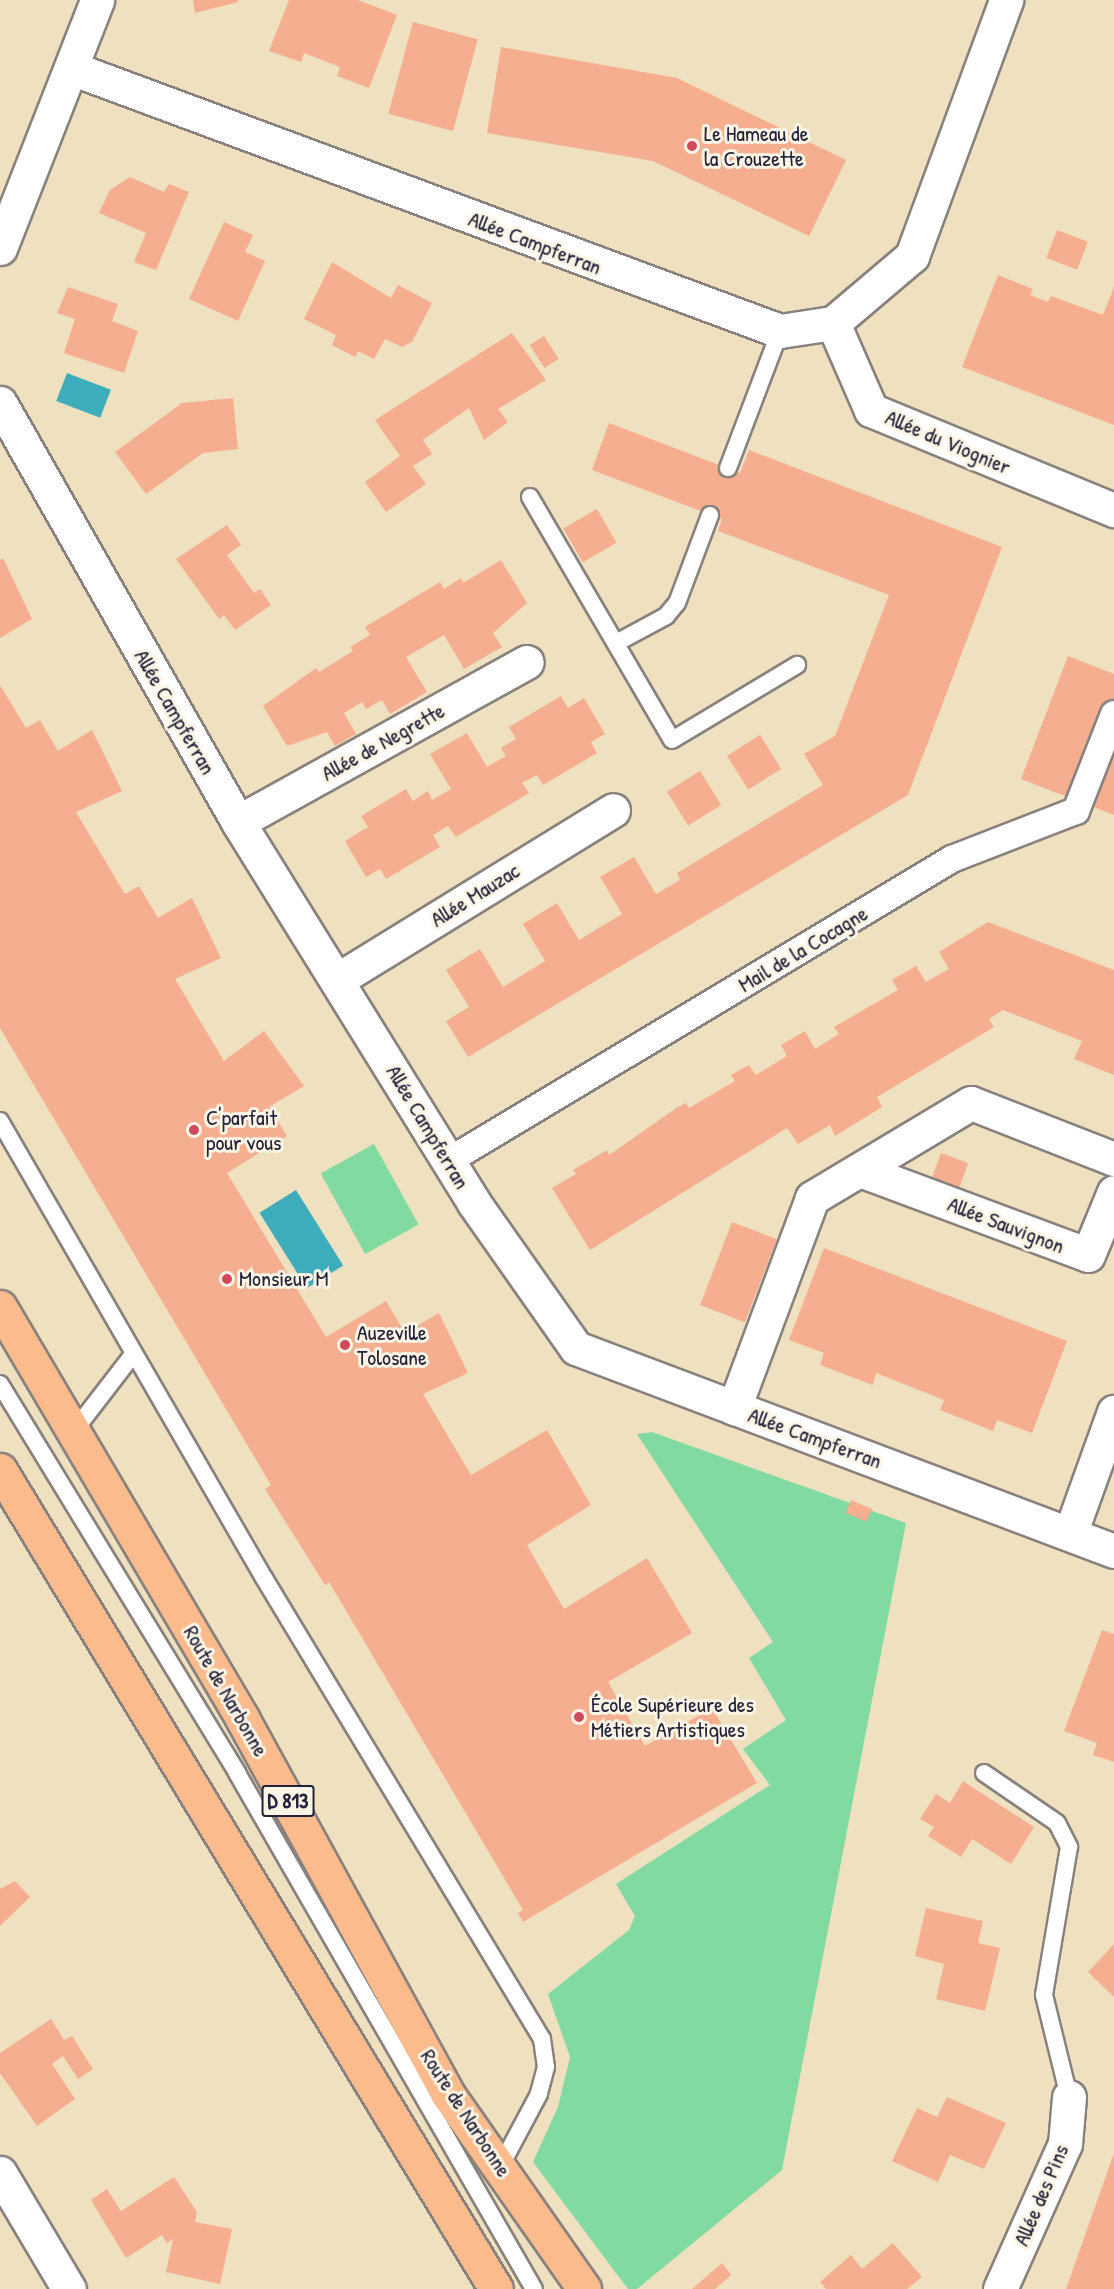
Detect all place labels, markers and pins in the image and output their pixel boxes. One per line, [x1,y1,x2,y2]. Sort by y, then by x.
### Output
place label: Le Hameau de la Crouzette [704,120,808,172]
marker: Le Hameau de la Crouzette [685,139,699,153]
place label: C'parfait pour vous [206,1104,282,1156]
marker: C'parfait pour vous [187,1123,201,1137]
place label: Monsieur M [239,1266,328,1292]
marker: Monsieur M [220,1272,234,1286]
place label: Auzeville Tolosane [357,1319,427,1370]
marker: Auzeville Tolosane [338,1338,352,1352]
place label: École Supérieure des Métiers Artistiques [591,1691,754,1742]
marker: École Supérieure des Métiers Artistiques [572,1710,586,1724]

